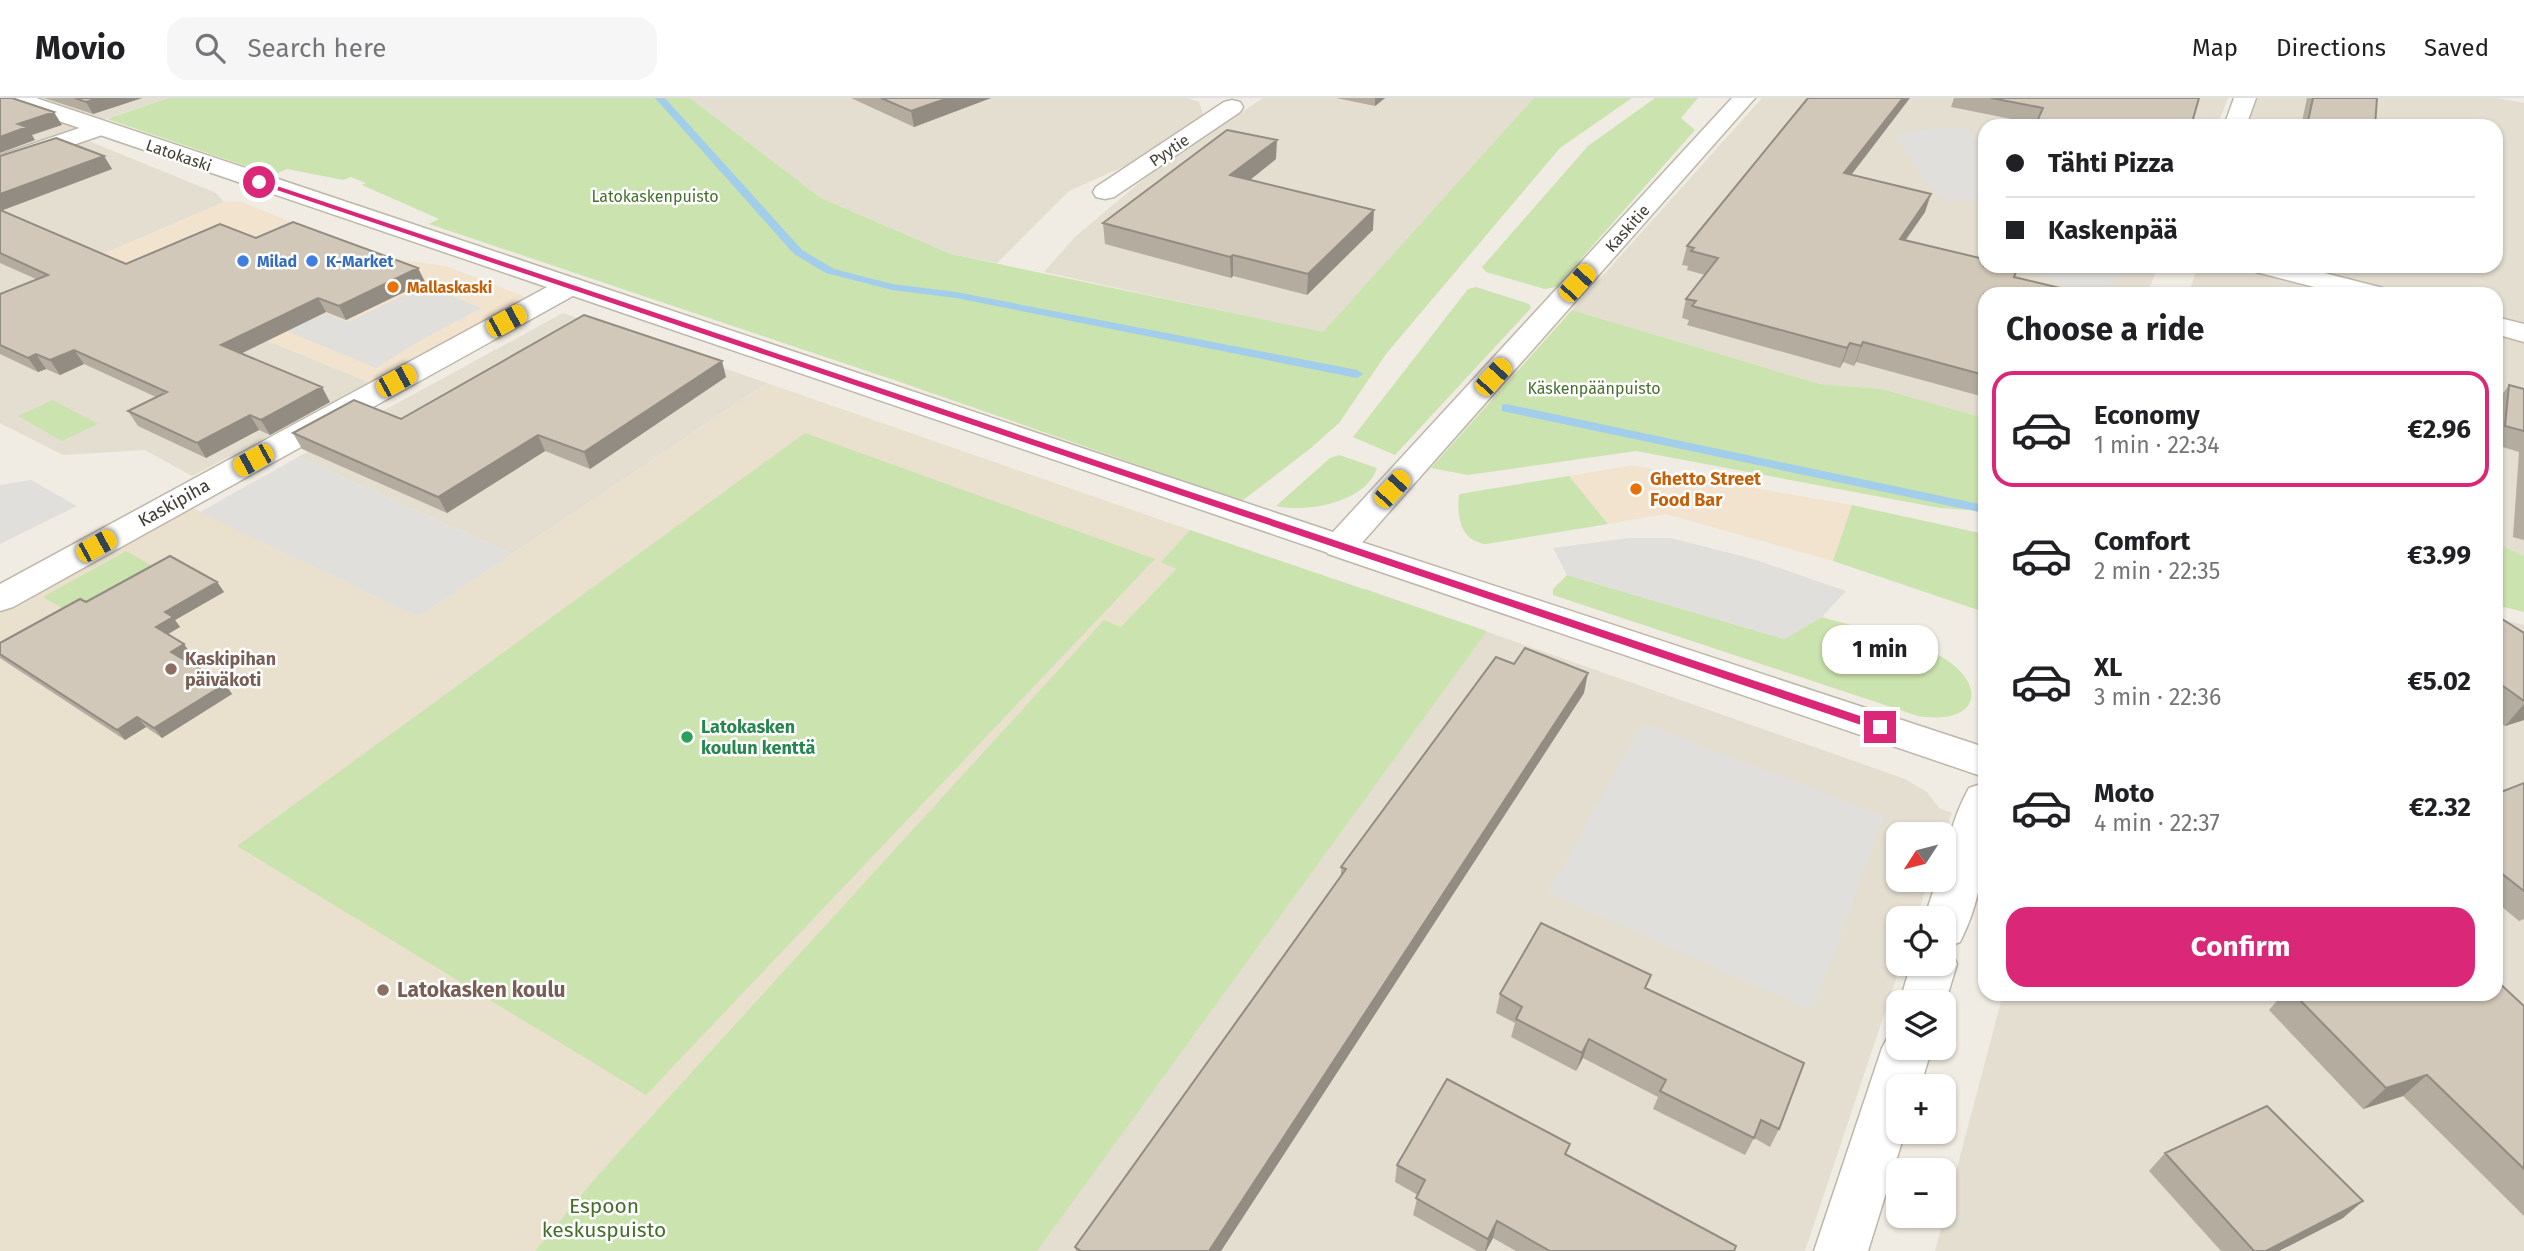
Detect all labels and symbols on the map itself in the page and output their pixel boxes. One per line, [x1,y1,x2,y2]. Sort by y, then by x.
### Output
street label: Pyytie [1146,130,1193,171]
street label: Latokaski [144,135,214,176]
route start [243,166,275,198]
park label: Latokaskenpuisto [591,187,719,206]
street label: Kaskitie [1601,201,1654,256]
place label: Milad [257,252,297,271]
place label: K-Market [326,252,394,271]
marker: Milad [235,253,251,269]
marker: K-Market [304,253,320,269]
car [1556,260,1599,306]
place label: Mallaskaski [407,278,492,297]
marker: Mallaskaski [385,279,401,295]
car [483,302,530,340]
car [1472,354,1515,400]
car [373,362,420,400]
park label: Käskenpäänpuisto [1527,379,1661,398]
car [230,441,277,479]
car [1371,466,1414,512]
place label: Ghetto Street Food Bar [1650,468,1762,511]
street label: Kaskipiha [134,474,214,532]
marker: Ghetto Street Food Bar [1628,481,1644,497]
car [73,527,120,565]
callout: 1 min [1822,626,1938,674]
place label: Kaskipihan päiväkoti [185,648,276,691]
marker: Kaskipihan päiväkoti [163,661,179,677]
route end [1864,711,1896,743]
place label: Latokasken koulun kenttä [701,716,816,759]
marker: Latokasken koulun kenttä [679,729,695,745]
north arrow [1886,822,1956,892]
place label: Latokasken koulu [397,977,566,1003]
marker: Latokasken koulu [375,982,391,998]
park label: Espoon keskuspuisto [542,1193,666,1243]

